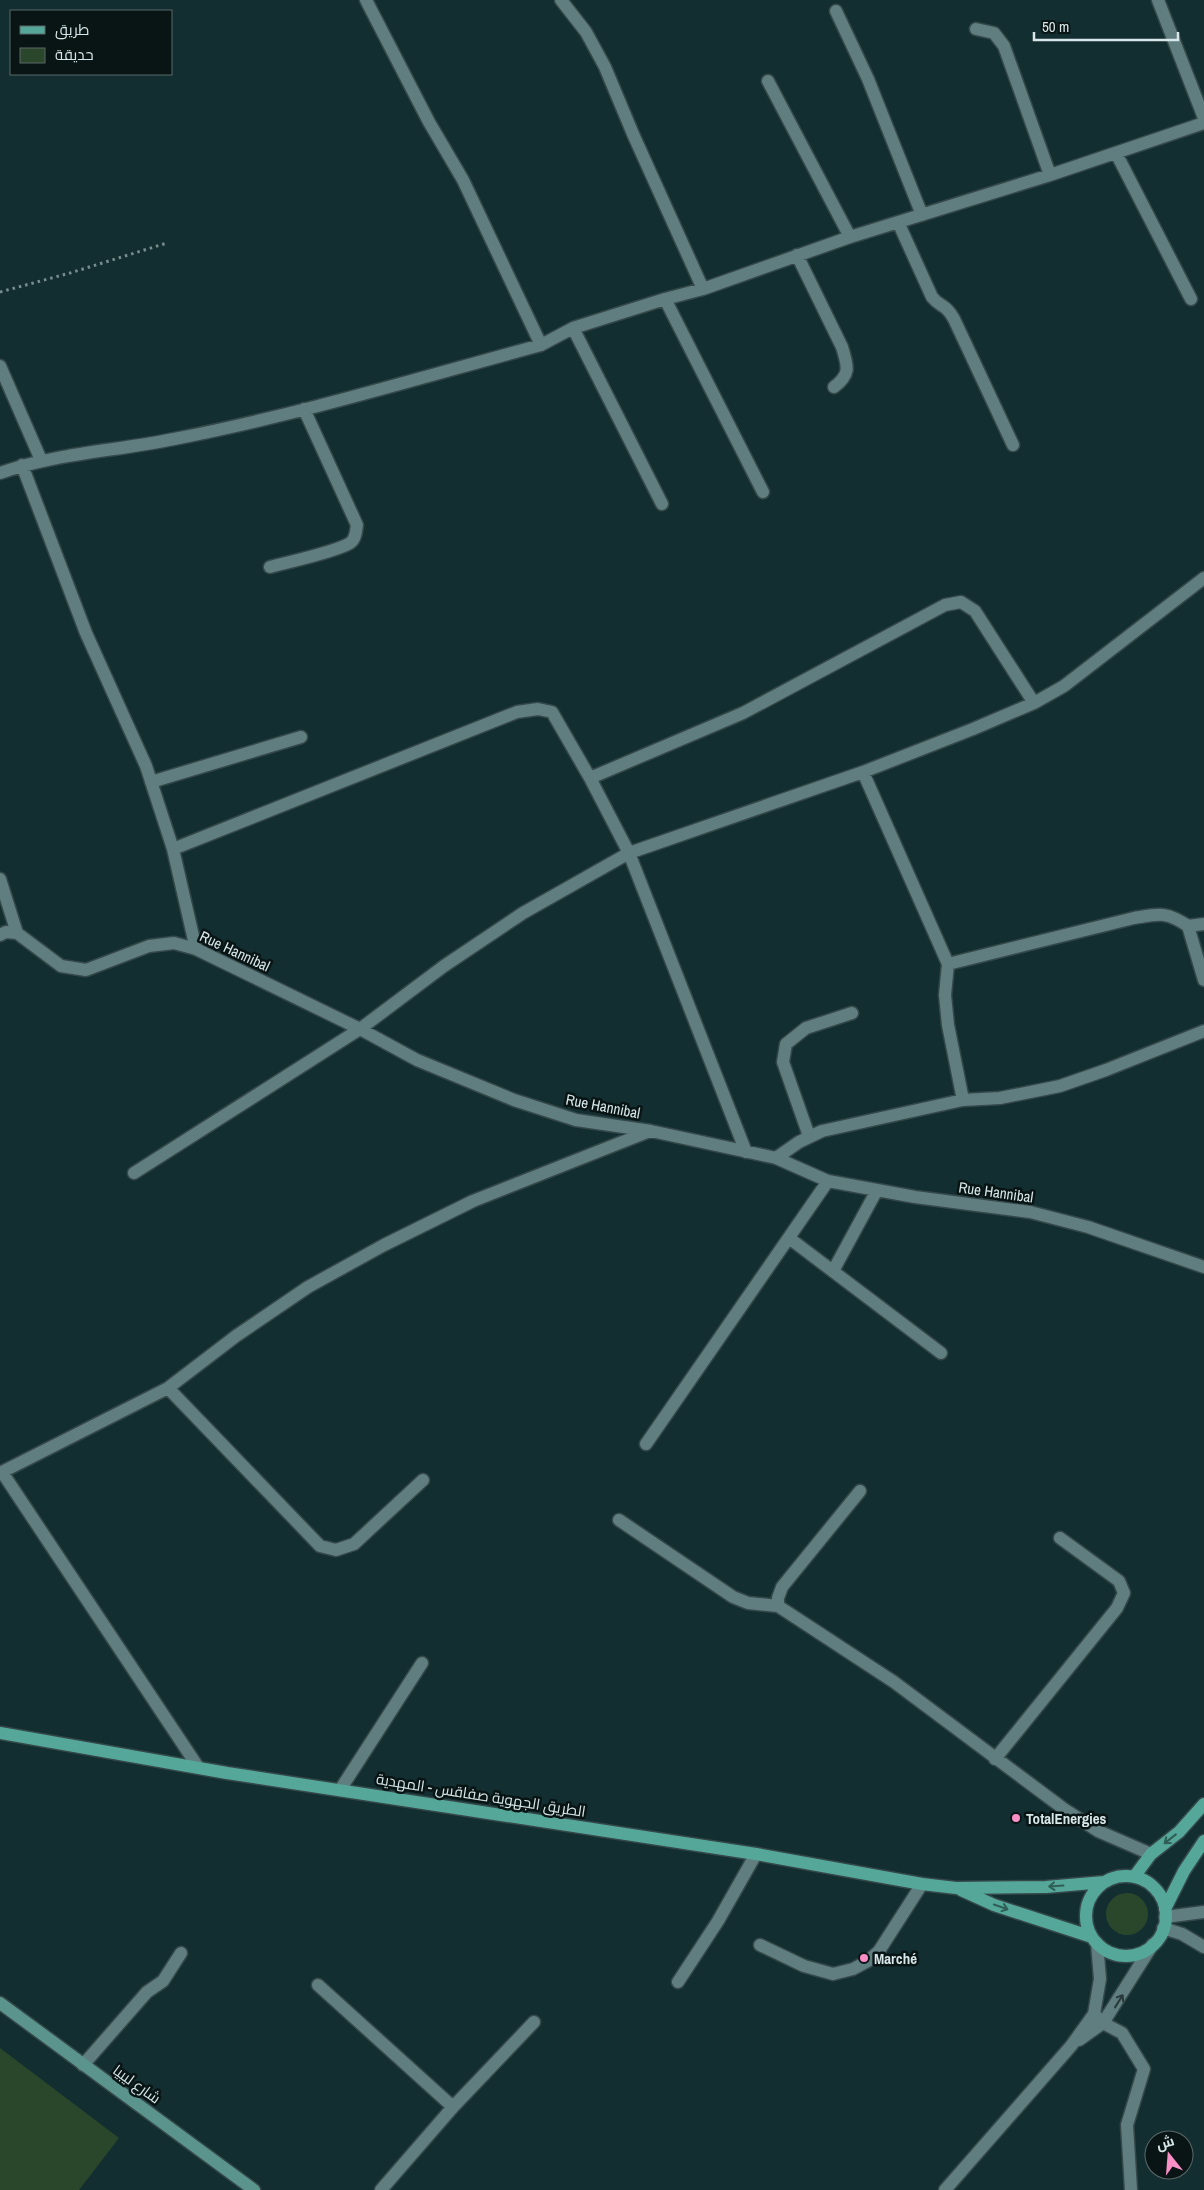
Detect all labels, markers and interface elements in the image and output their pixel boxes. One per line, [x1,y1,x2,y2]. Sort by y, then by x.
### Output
legend [10,10,172,75]
scale bar [1034,10,1178,42]
text: 50 m [1042,16,1069,37]
text: طريق [55,19,89,40]
text: حديقة [55,44,94,65]
street label: Rue Hannibal [196,926,274,976]
street label: Rue Hannibal [564,1089,642,1123]
street label: Rue Hannibal [957,1176,1035,1208]
street label: الطريق الجهوية صفاقس - المهدية [375,1768,587,1822]
place label: TotalEnergies [1026,1808,1107,1829]
marker: TotalEnergies [1010,1812,1022,1824]
one-way arrow [1164,1833,1177,1844]
one-way arrow [1048,1881,1064,1891]
one-way arrow [993,1903,1009,1912]
place label: Marché [874,1948,917,1969]
marker: Marché [858,1952,870,1964]
one-way arrow [1113,1994,1124,2008]
street label: شارع ليبيا [108,2060,165,2109]
north arrow [1144,2130,1194,2180]
text: ش [1154,2131,1176,2154]

